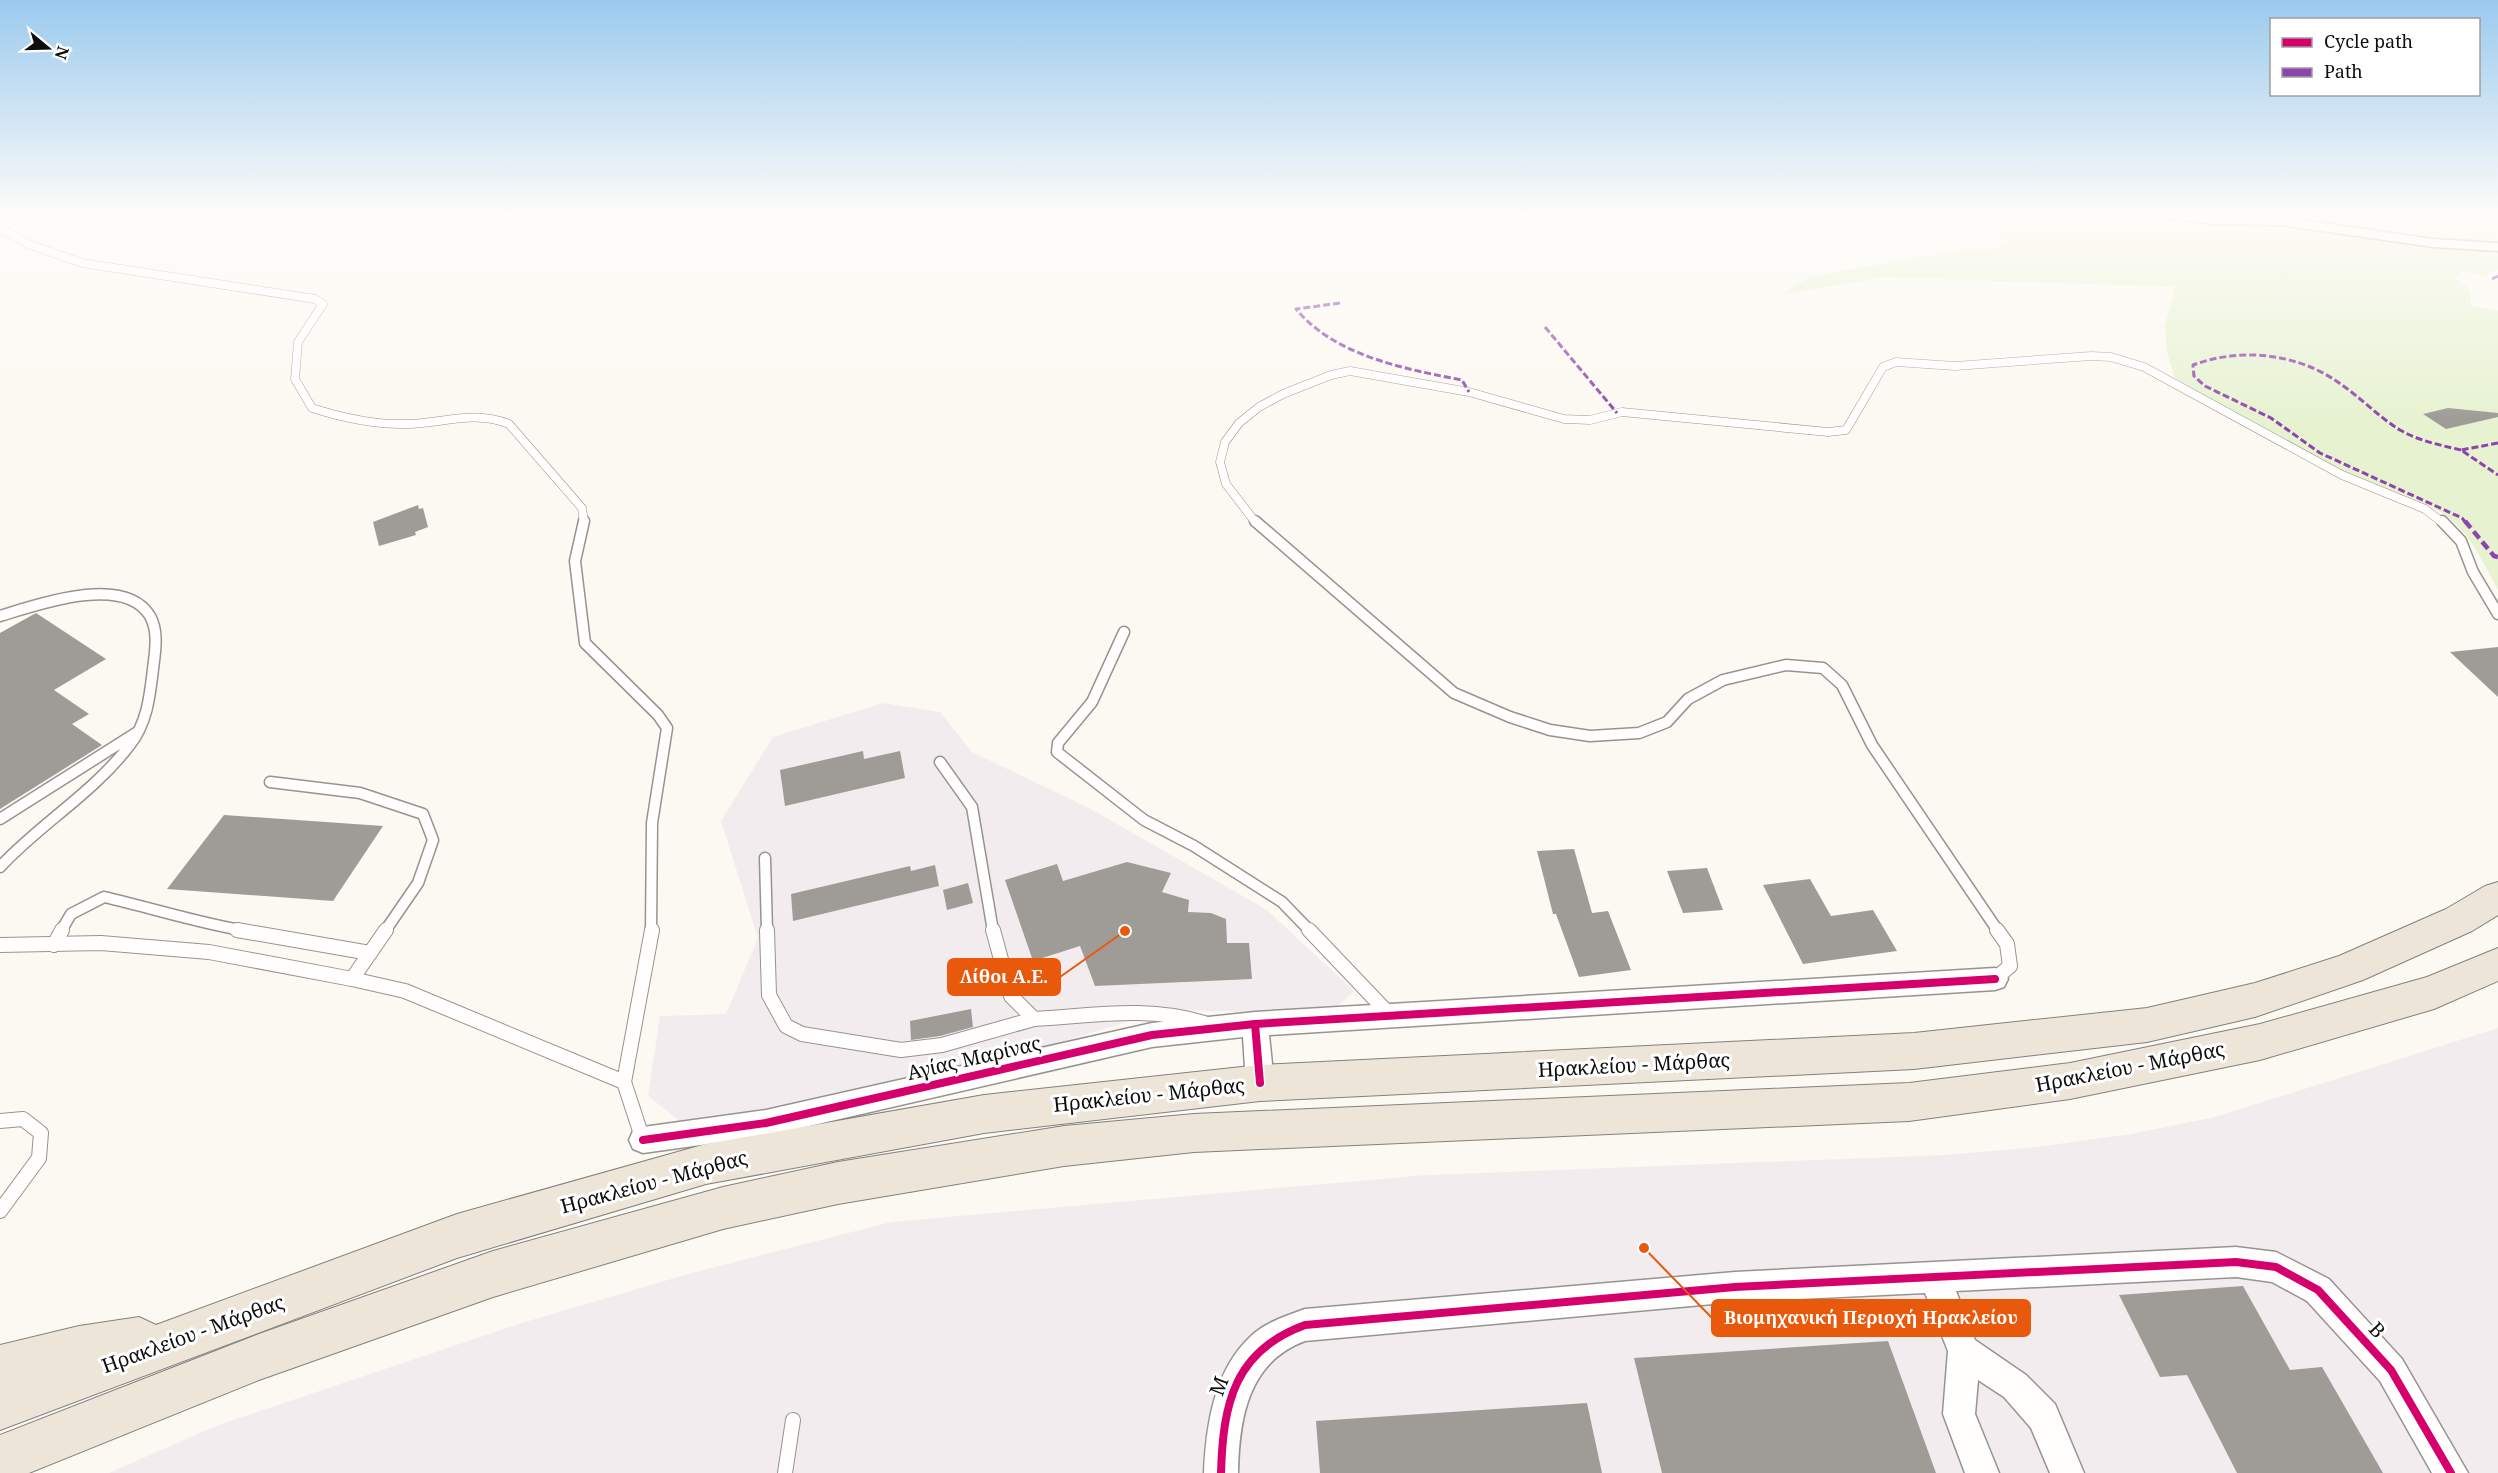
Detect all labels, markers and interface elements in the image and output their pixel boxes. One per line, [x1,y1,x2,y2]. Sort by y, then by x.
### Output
north arrow [18,18,78,78]
legend [2270,18,2480,96]
text: Cycle path [2324,29,2413,53]
text: N [50,43,75,63]
text: Path [2324,59,2363,83]
callout: Λίθοι Α.Ε. [948,959,1060,995]
text: Λίθοι Α.Ε. [960,964,1048,988]
street label: Αγίας Μαρίνας [904,1029,1043,1086]
street label: Ηρακλείου - Μάρθας [2033,1035,2227,1098]
street label: Ηρακλείου - Μάρθας [1537,1046,1731,1083]
street label: Ηρακλείου - Μάρθας [1052,1071,1246,1118]
street label: Ηρακλείου - Μάρθας [557,1144,750,1219]
street label: Ηρακλείου - Μάρθας [98,1288,288,1379]
callout: Βιομηχανική Περιοχή Ηρακλείου [1712,1300,2030,1336]
text: Βιομηχανική Περιοχή Ηρακλείου [1724,1305,2018,1329]
street label: Β [2363,1316,2392,1344]
street label: Μ [1203,1372,1234,1399]

